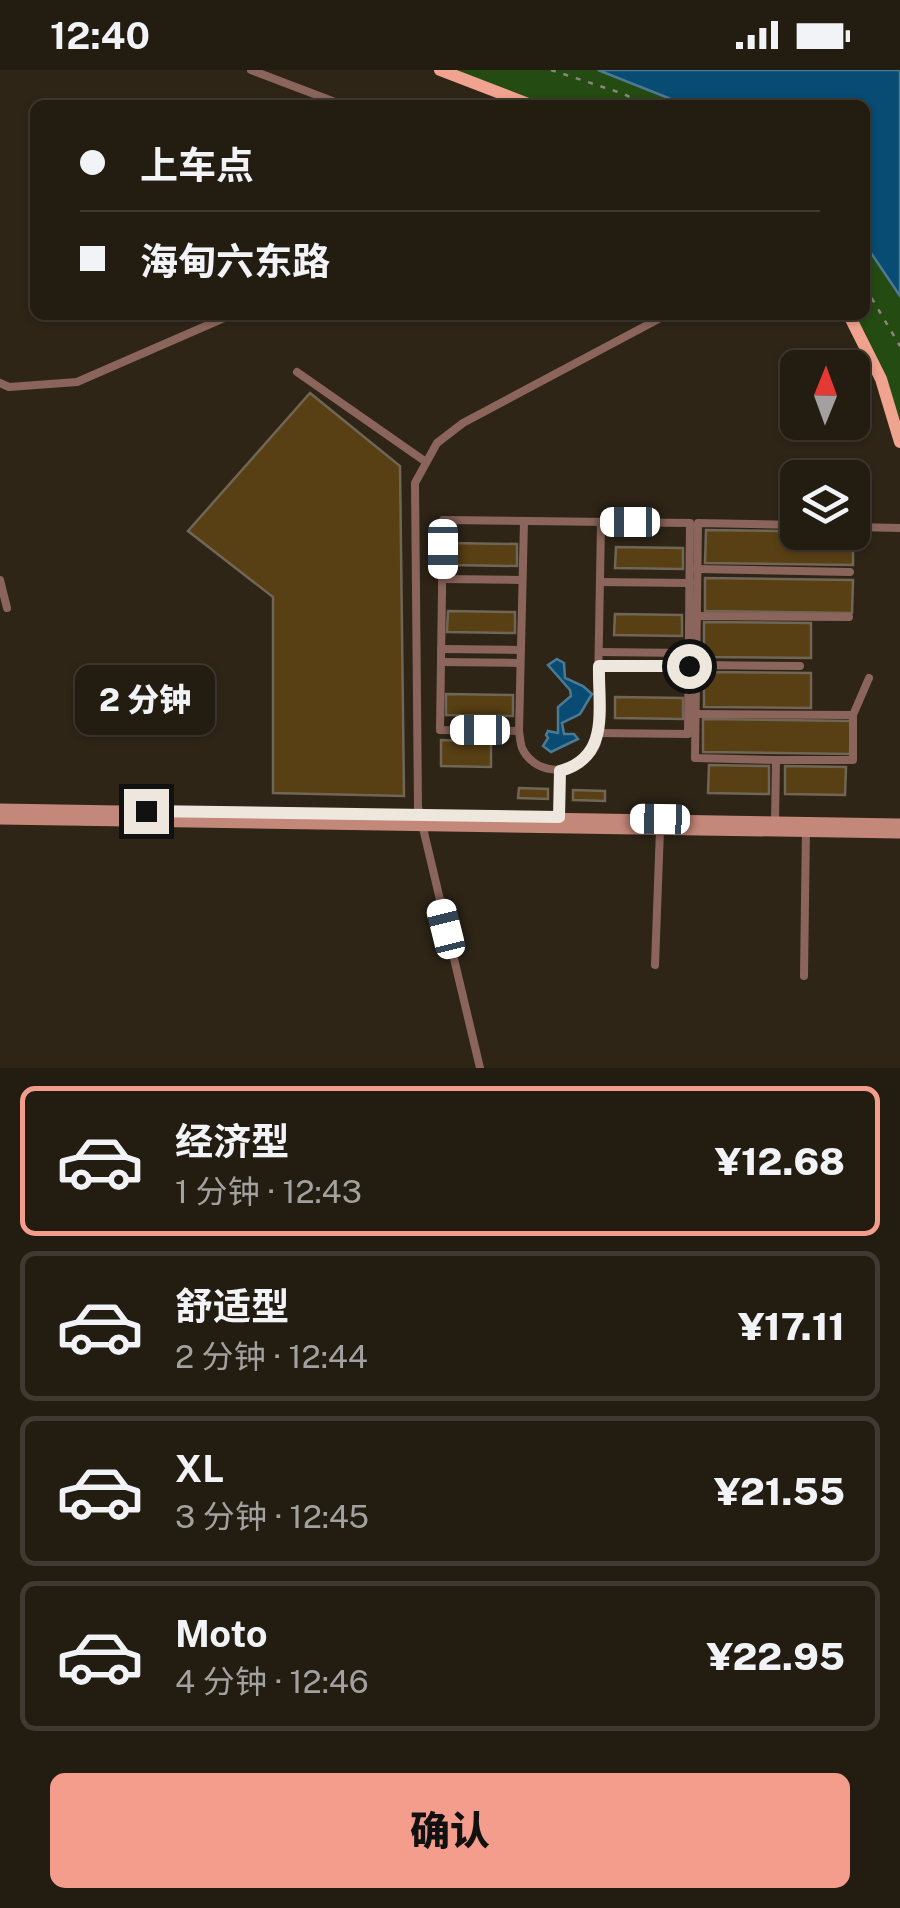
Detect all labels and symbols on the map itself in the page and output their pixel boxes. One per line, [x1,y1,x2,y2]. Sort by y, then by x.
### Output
north arrow [780,350,870,440]
car [600,507,660,537]
car [428,519,458,579]
route start [667,644,712,689]
callout: 2 分钟 [76,666,216,736]
car [450,715,510,745]
route end [124,789,169,834]
car [630,803,690,835]
car [424,896,468,962]

